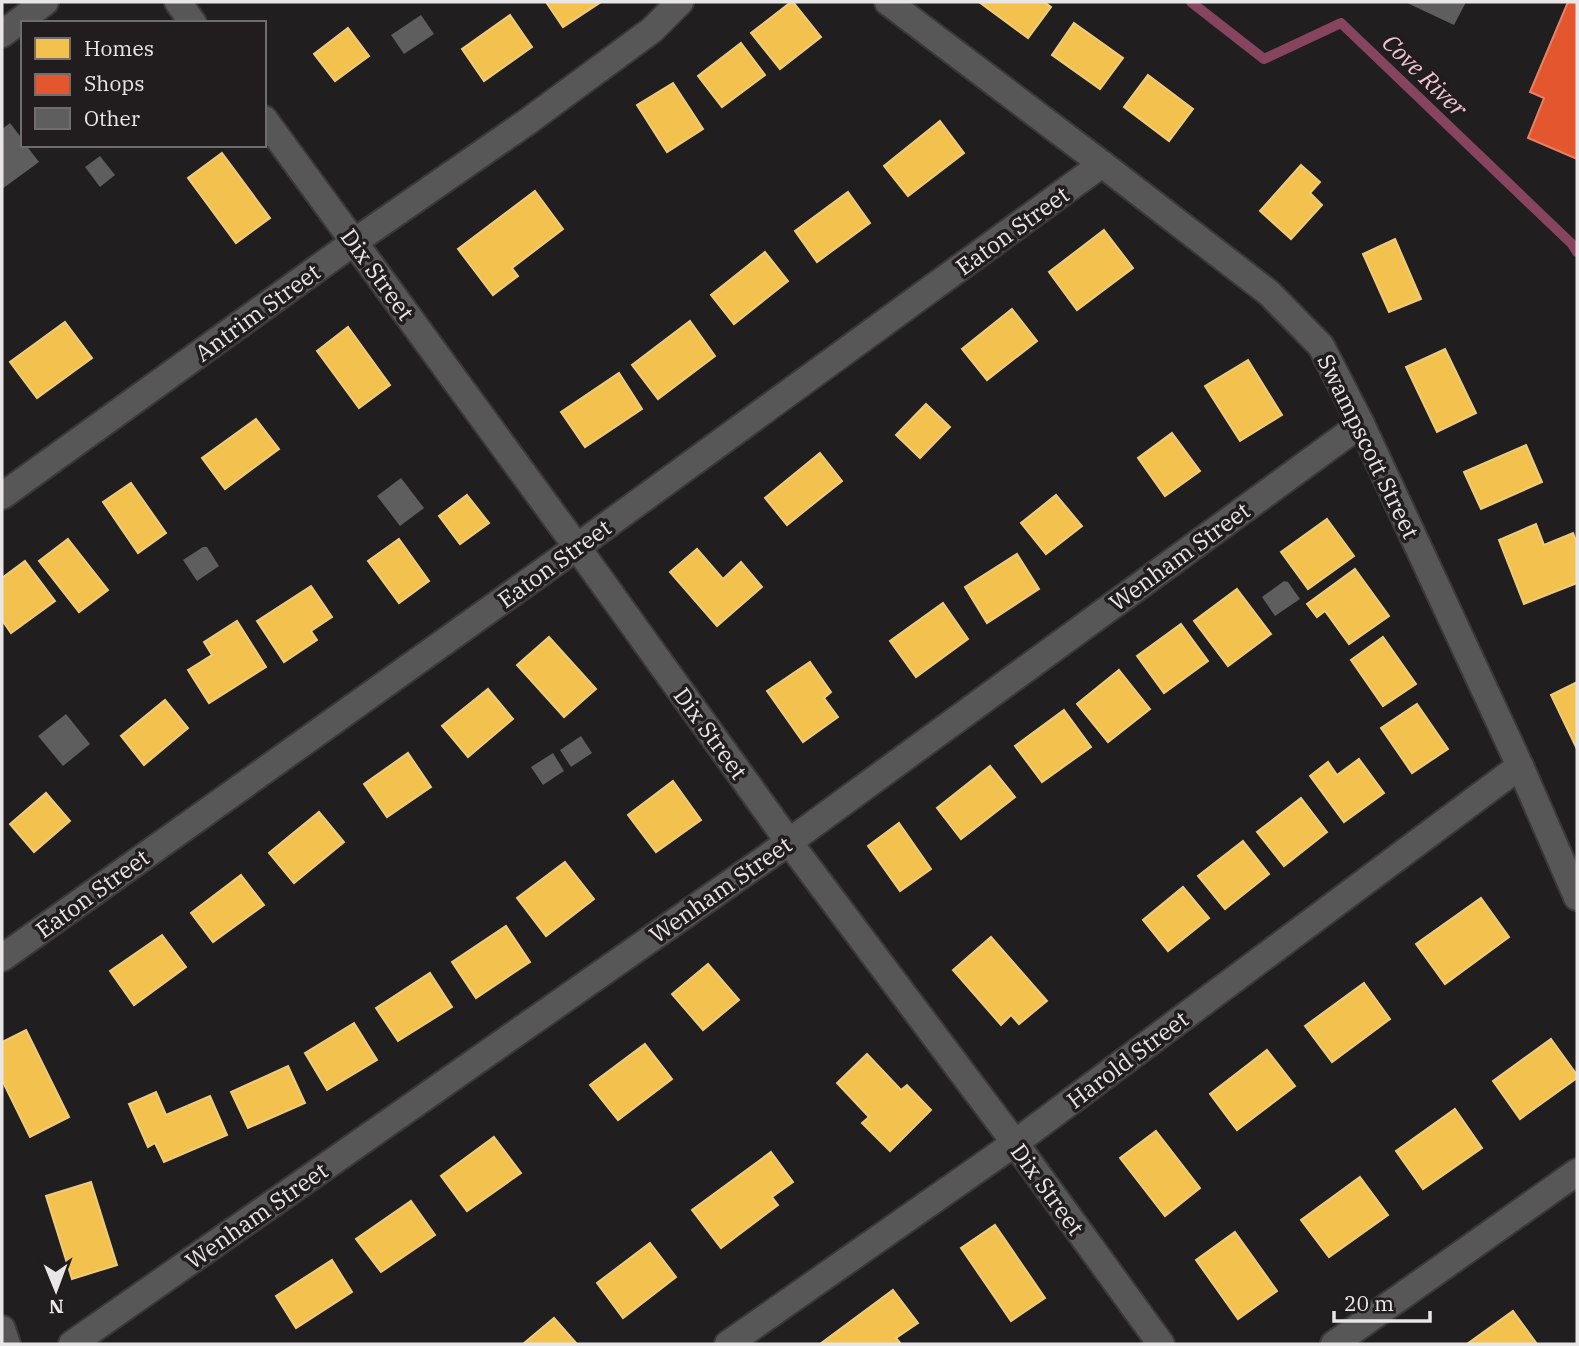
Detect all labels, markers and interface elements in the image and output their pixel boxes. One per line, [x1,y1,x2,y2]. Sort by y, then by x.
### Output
legend [21,21,266,147]
water label: Cove River [1376,27,1475,125]
text: Homes [84,34,154,62]
text: Shops [84,69,144,97]
text: Other [84,104,141,132]
street label: Eaton Street [949,179,1075,281]
street label: Dix Street [335,222,421,326]
street label: Antrim Street [188,256,326,368]
street label: Swampscott Street [1311,349,1427,543]
street label: Wenham Street [1103,495,1255,617]
street label: Eaton Street [491,512,617,614]
street label: Dix Street [668,681,754,785]
street label: Wenham Street [643,829,797,949]
street label: Eaton Street [29,842,155,944]
street label: Harold Street [1060,1003,1194,1115]
street label: Dix Street [1005,1137,1091,1241]
street label: Wenham Street [179,1155,333,1275]
north arrow [21,1255,91,1325]
scale bar [1334,1280,1430,1324]
text: 20 m [1344,1289,1394,1317]
text: N [49,1295,64,1319]

